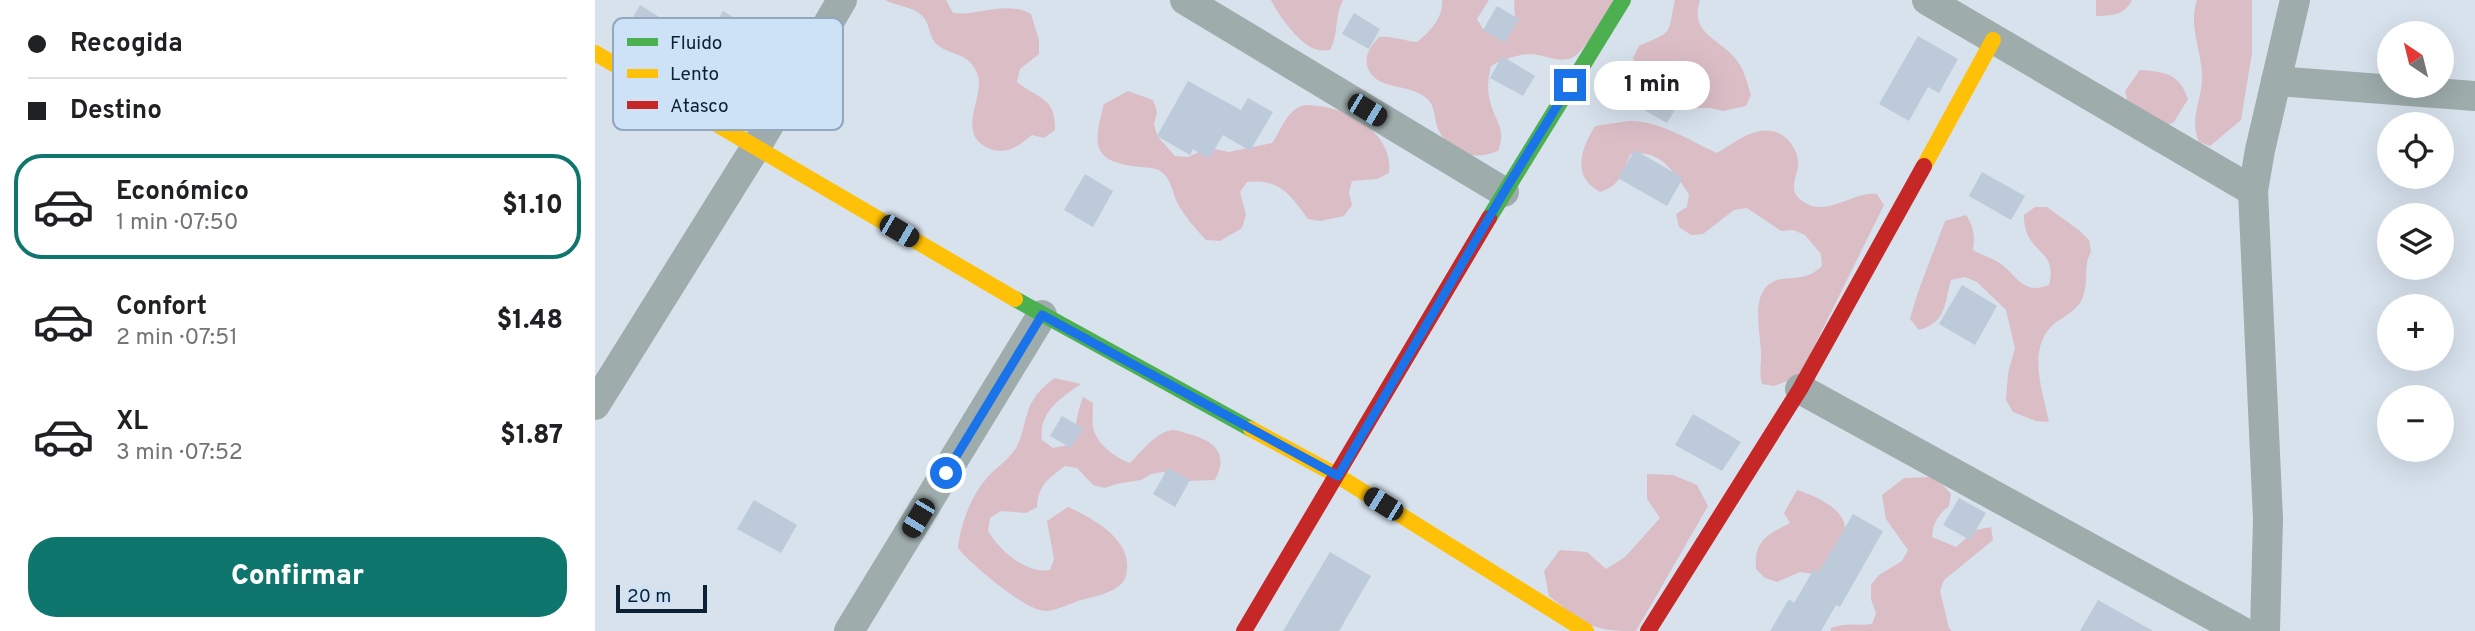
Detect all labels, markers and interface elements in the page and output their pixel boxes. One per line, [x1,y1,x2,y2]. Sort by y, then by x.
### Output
legend [613,18,843,130]
north arrow [2377,21,2453,98]
map controls [2377,21,2454,462]
text: Recogida [70,28,183,61]
text: Fluido [670,32,722,56]
callout: 1 min [1595,60,1710,110]
text: Lento [670,63,719,87]
route end [1554,69,1586,101]
text: 1 min [1624,71,1680,100]
car [1344,90,1391,130]
text: Destino [70,95,162,128]
text: Atasco [670,95,729,119]
button: locate [2377,112,2454,189]
icon: car [32,175,95,238]
text: Económico [116,176,249,209]
text: $1.10 [502,190,563,223]
button: layers [2377,203,2454,280]
text: 1 min · 07:50 [116,209,238,238]
car [876,211,923,251]
icon: car [32,290,95,353]
text: Confort [116,291,207,324]
button: + [2377,294,2454,371]
text: $1.48 [496,305,563,338]
text: 2 min · 07:51 [116,324,238,353]
button: − [2377,385,2454,462]
icon: car [32,405,95,468]
text: XL [116,406,148,439]
text: $1.87 [500,420,563,453]
text: 3 min · 07:52 [116,439,243,468]
route start [930,457,962,489]
car [1360,484,1407,524]
car [899,495,938,541]
button: Confirmar [28,537,567,617]
scale bar [616,582,707,614]
text: 20 m [627,585,671,609]

